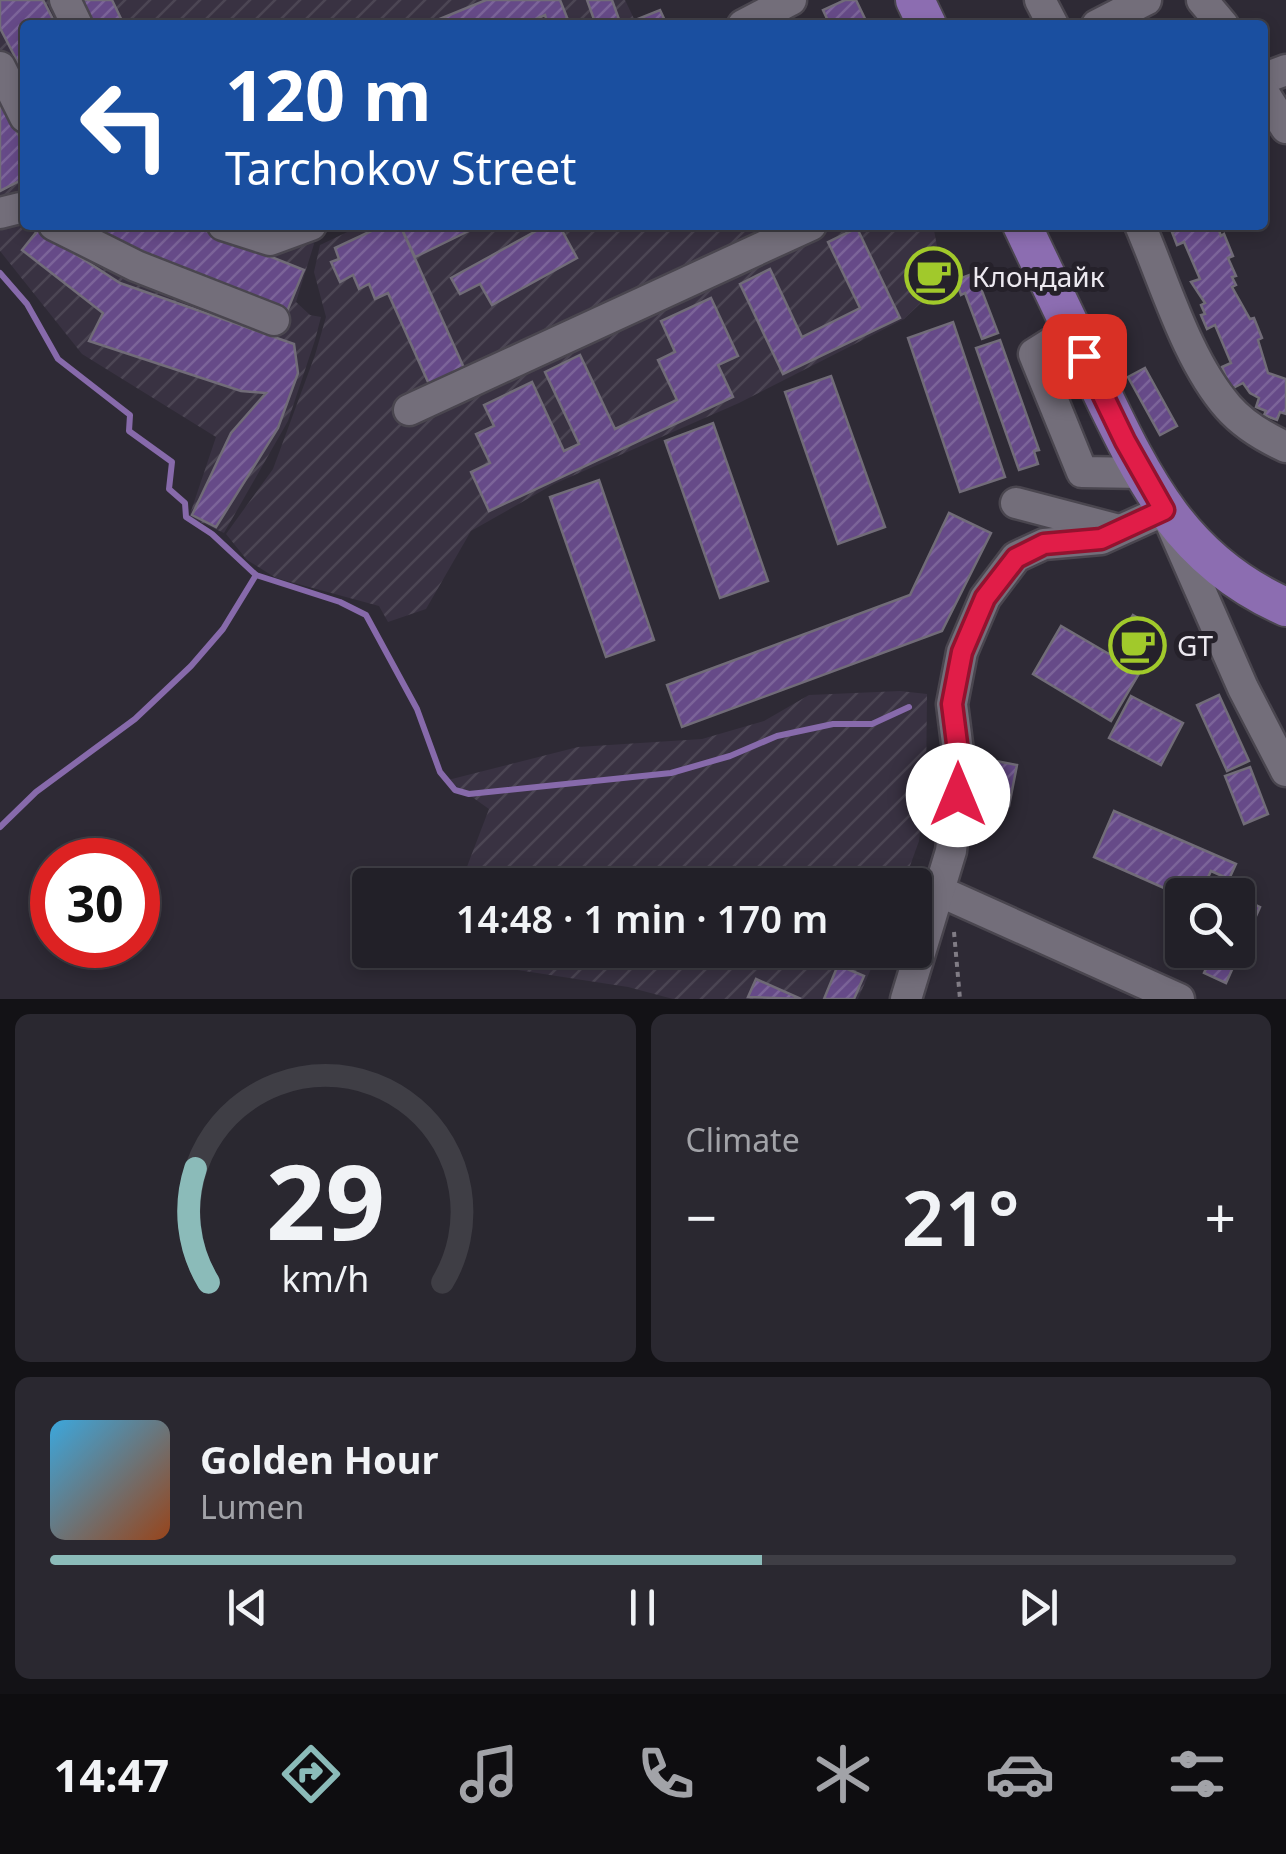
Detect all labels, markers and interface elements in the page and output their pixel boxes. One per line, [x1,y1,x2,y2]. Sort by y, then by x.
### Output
text: 120 m [225,46,432,142]
icon: left [60,60,190,190]
text: Tarchokov Street [225,137,577,198]
cafe icon: Клондайк [903,246,963,306]
place label: Клондайк [972,257,1105,295]
pin [1042,314,1127,399]
icon: arrive [1057,329,1112,384]
cafe icon: GT [1108,615,1168,675]
place label: GT [1177,626,1213,664]
position arrow [906,743,1010,847]
speed limit sign: 30 [30,838,160,968]
map controls [1165,878,1255,968]
button: search [1165,878,1255,968]
text: 14:48 · 1 min · 170 m [456,892,828,944]
text: Climate [686,1118,800,1161]
text: 29 [266,1129,385,1270]
text: 21° [902,1166,1020,1268]
text: − [686,1179,717,1254]
text: + [1205,1179,1236,1254]
text: km/h [281,1254,369,1302]
text: Golden Hour [200,1433,438,1485]
text: Lumen [200,1485,304,1528]
icon: previous [220,1580,275,1635]
icon: pause [615,1580,670,1635]
icon: next [1011,1580,1066,1635]
icon: directions [276,1739,346,1809]
icon: music [454,1739,524,1809]
icon: phone [631,1739,701,1809]
icon: climate [808,1739,878,1809]
icon: car [985,1739,1055,1809]
icon: filters [1162,1739,1232,1809]
text: 14:47 [54,1744,169,1805]

